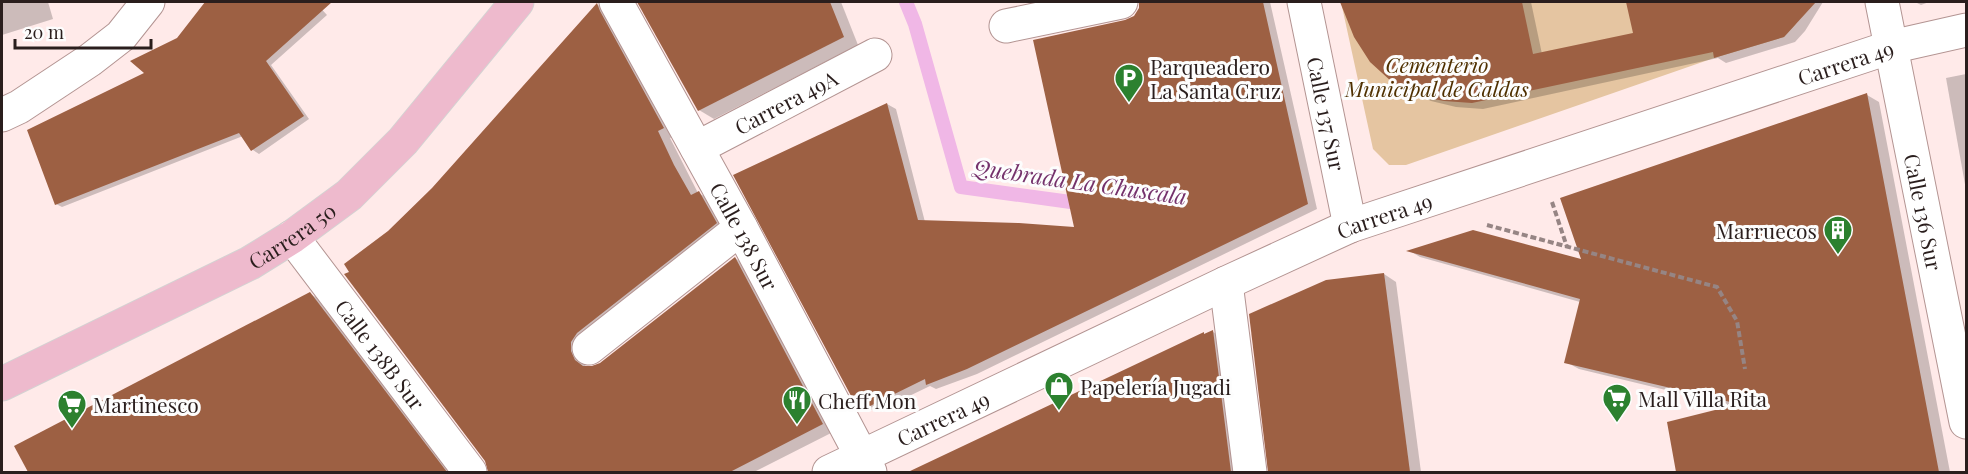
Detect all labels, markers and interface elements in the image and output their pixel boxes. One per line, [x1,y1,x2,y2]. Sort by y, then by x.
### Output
scale bar [15,12,152,50]
text: 20 m [24,20,64,44]
street label: Carrera 49 [1794,33,1897,91]
park label: Cementerio Municipal de Caldas [1344,50,1529,102]
place label: Parqueadero La Santa Cruz [1150,52,1281,104]
street label: Calle 137 Sur [1302,54,1352,174]
parking icon: Parqueadero La Santa Cruz [1113,62,1145,104]
street label: Carrera 49A [729,63,843,140]
water label: Quebrada La Chuscala [970,151,1189,211]
street label: Calle 136 Sur [1899,151,1949,273]
street label: Calle 138 Sur [704,177,785,295]
street label: Carrera 49 [1332,186,1436,244]
street label: Carrera 50 [243,196,341,275]
building icon: Marruecos [1822,214,1854,256]
place label: Marruecos [1716,216,1817,244]
street label: Calle 138B Sur [330,293,432,416]
shop icon: Papelería Jugadi [1043,370,1075,412]
place label: Papelería Jugadi [1080,372,1231,400]
supermarket icon: Mall Villa Rita [1601,382,1633,424]
restaurant icon: Cheff Mon [781,384,813,426]
street label: Carrera 49 [892,384,994,452]
place label: Mall Villa Rita [1638,384,1768,412]
place label: Cheff Mon [818,386,917,414]
supermarket icon: Martinesco [56,388,88,430]
place label: Martinesco [93,390,199,418]

